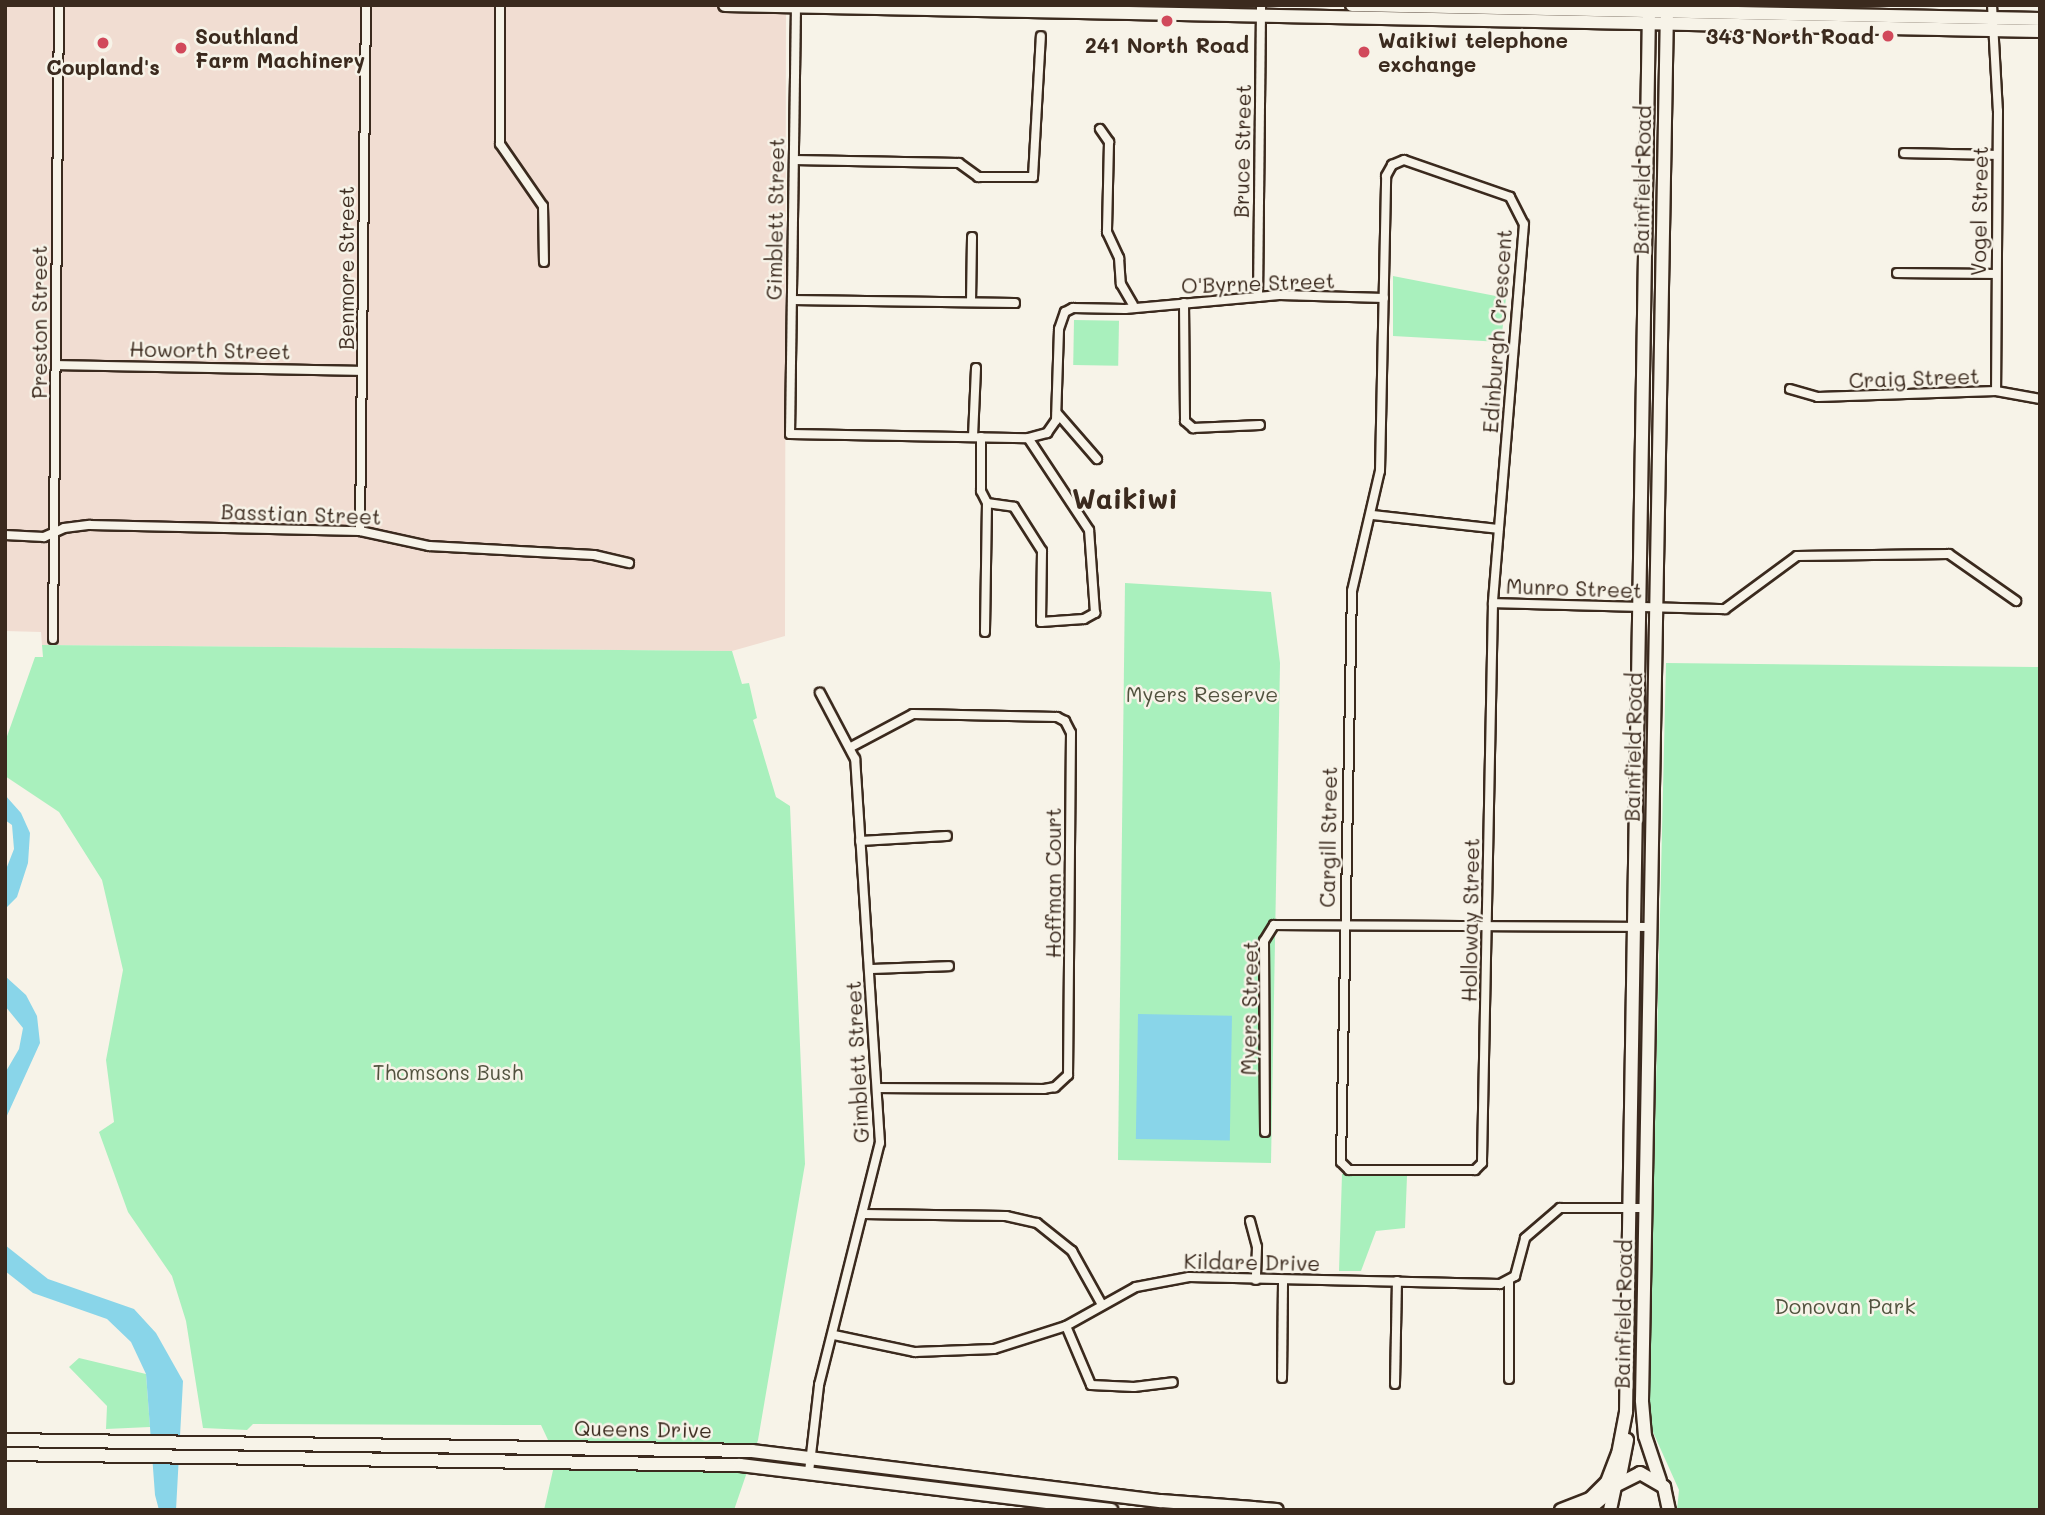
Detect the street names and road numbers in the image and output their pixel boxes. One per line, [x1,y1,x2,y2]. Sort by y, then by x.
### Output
street label: Bruce Street [1228,84,1256,218]
street label: Bainfield Road [1628,105,1656,255]
street label: Gimblett Street [761,138,789,300]
street label: Vogel Street [1965,146,1993,276]
street label: Benmore Street [333,186,359,350]
street label: Edinburgh Crescent [1477,228,1517,434]
street label: Preston Street [26,245,52,399]
street label: O'Byrne Street [1181,268,1335,298]
street label: Howorth Street [129,336,291,364]
street label: Craig Street [1848,363,1980,393]
street label: Basstian Street [220,499,382,529]
street label: Munro Street [1505,573,1643,603]
street label: Bainfield Road [1619,672,1647,822]
street label: Cargill Street [1314,766,1342,908]
street label: Hoffman Court [1040,808,1066,958]
street label: Holloway Street [1456,838,1484,1002]
street label: Myers Street [1235,940,1263,1076]
street label: Gimblett Street [840,980,874,1144]
street label: Bainfield Road [1609,1239,1637,1389]
street label: Kildare Drive [1183,1248,1321,1276]
street label: Queens Drive [574,1415,712,1443]

